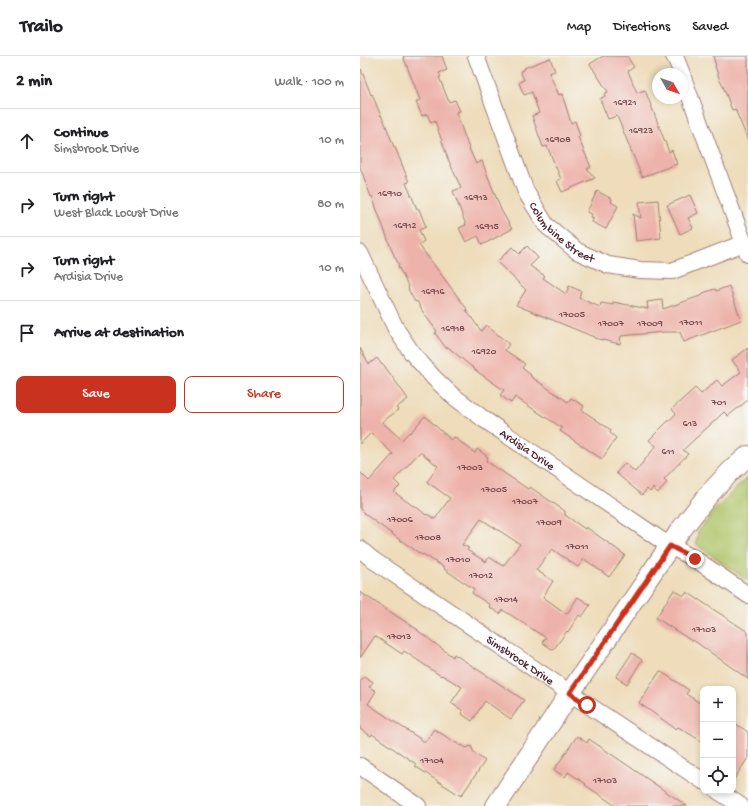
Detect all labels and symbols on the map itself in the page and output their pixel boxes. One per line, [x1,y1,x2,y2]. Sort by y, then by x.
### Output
north arrow [652,68,688,104]
house number: 16921 [612,97,637,109]
house number: 16923 [628,125,653,137]
house number: 16908 [544,134,571,146]
house number: 16910 [377,188,402,200]
house number: 16913 [463,192,488,204]
street label: Columbine Street [525,200,597,267]
house number: 16912 [392,220,417,232]
house number: 16915 [474,221,499,233]
house number: 16916 [420,286,446,298]
house number: 17005 [558,309,585,321]
house number: 17011 [679,317,703,329]
house number: 17007 [597,318,625,330]
house number: 17009 [636,318,663,330]
house number: 16918 [440,323,465,335]
house number: 16920 [471,346,497,358]
house number: 701 [711,397,726,409]
house number: 613 [683,418,697,430]
street label: Ardisia Drive [496,427,557,475]
house number: 611 [661,446,675,458]
house number: 17003 [456,462,483,474]
house number: 17005 [480,484,507,496]
house number: 17007 [511,496,539,508]
house number: 17006 [386,514,414,526]
house number: 17009 [535,517,562,529]
house number: 17008 [414,532,442,544]
house number: 17011 [565,541,589,553]
route end [686,550,704,568]
house number: 17010 [445,554,471,566]
house number: 17012 [468,570,493,582]
house number: 17014 [493,594,518,606]
house number: 17103 [691,624,716,636]
house number: 17013 [386,631,411,643]
street label: Simsbrook Drive [483,633,557,689]
route start [578,696,596,714]
house number: 17104 [419,755,444,767]
house number: 17103 [592,775,617,787]

